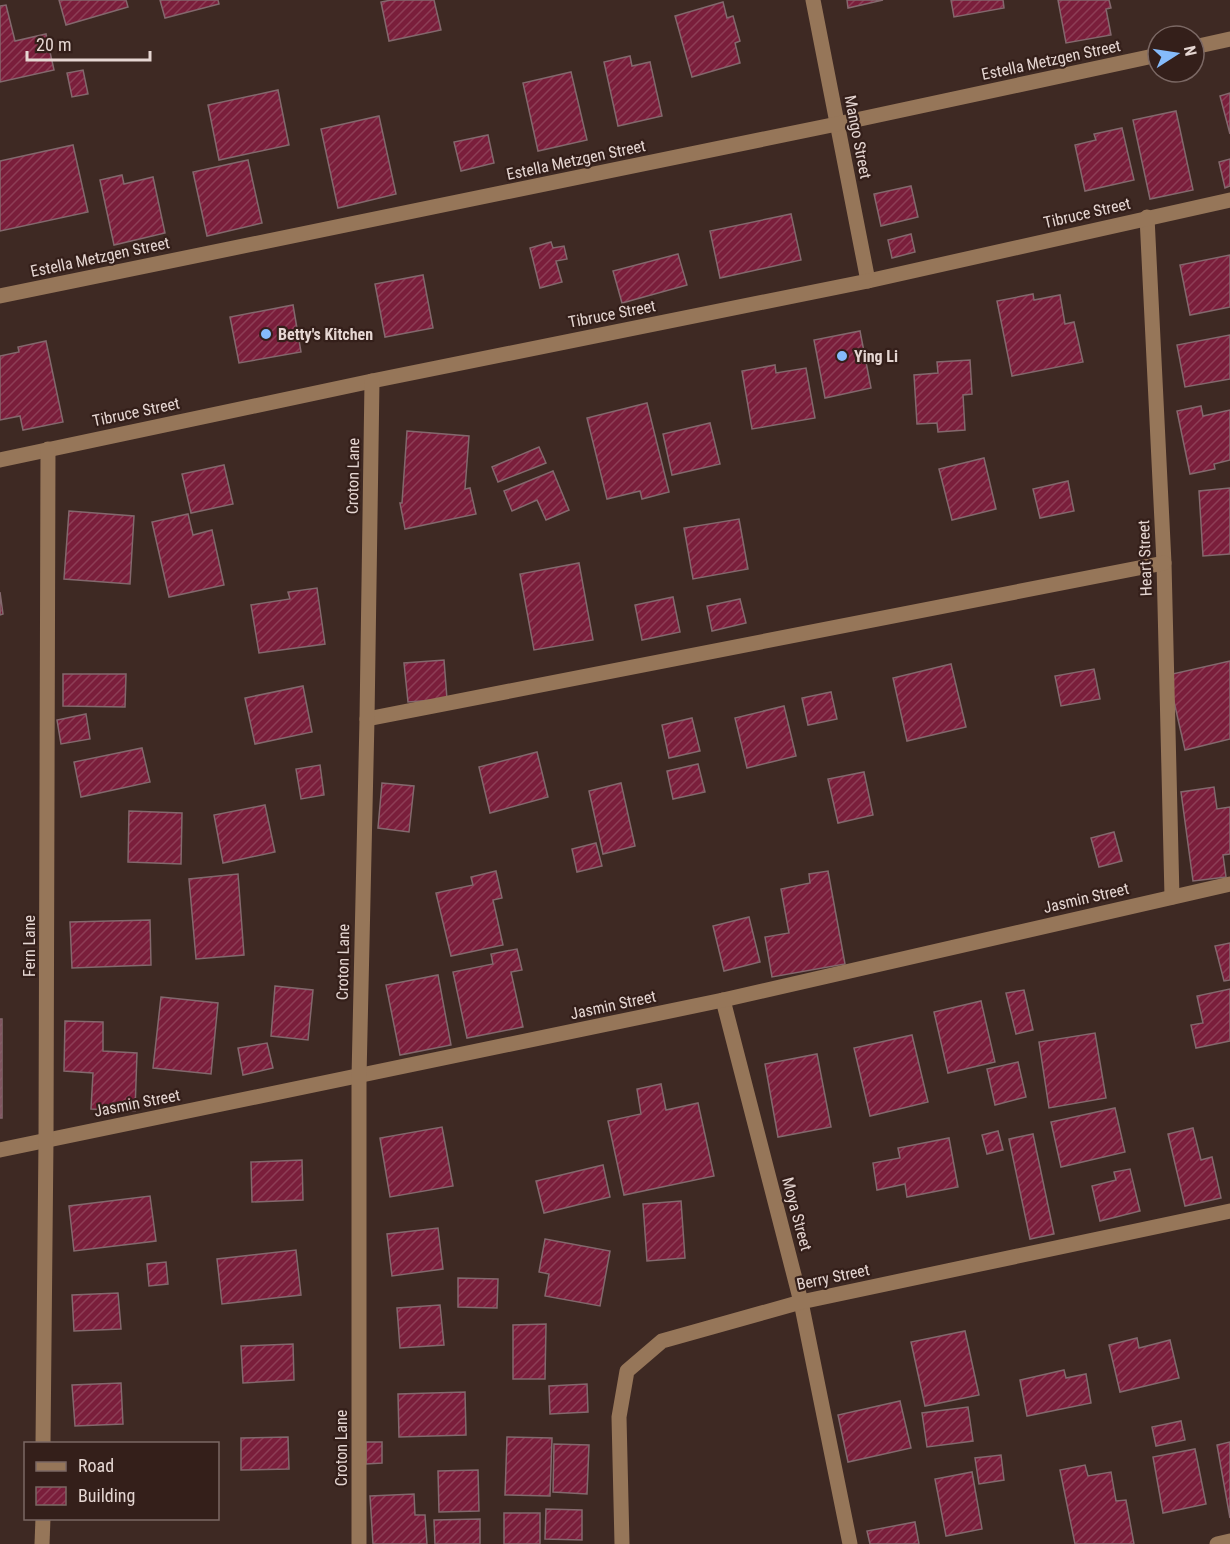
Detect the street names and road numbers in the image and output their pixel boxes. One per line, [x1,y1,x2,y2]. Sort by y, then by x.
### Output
street label: Estella Metzgen Street [980,36,1123,84]
street label: Mango Street [841,94,875,181]
street label: Estella Metzgen Street [505,136,648,184]
street label: Tibruce Street [1042,194,1133,232]
street label: Estella Metzgen Street [29,233,172,281]
street label: Tibruce Street [567,296,658,332]
street label: Tibruce Street [91,393,182,430]
street label: Croton Lane [343,438,363,514]
street label: Heart Street [1134,519,1156,596]
street label: Jasmin Street [1041,879,1131,917]
street label: Fern Lane [20,915,39,977]
street label: Croton Lane [333,924,353,1000]
street label: Jasmin Street [568,987,658,1023]
street label: Jasmin Street [92,1085,182,1121]
street label: Moya Street [778,1175,816,1253]
street label: Berry Street [795,1260,871,1294]
street label: Croton Lane [332,1410,351,1486]

